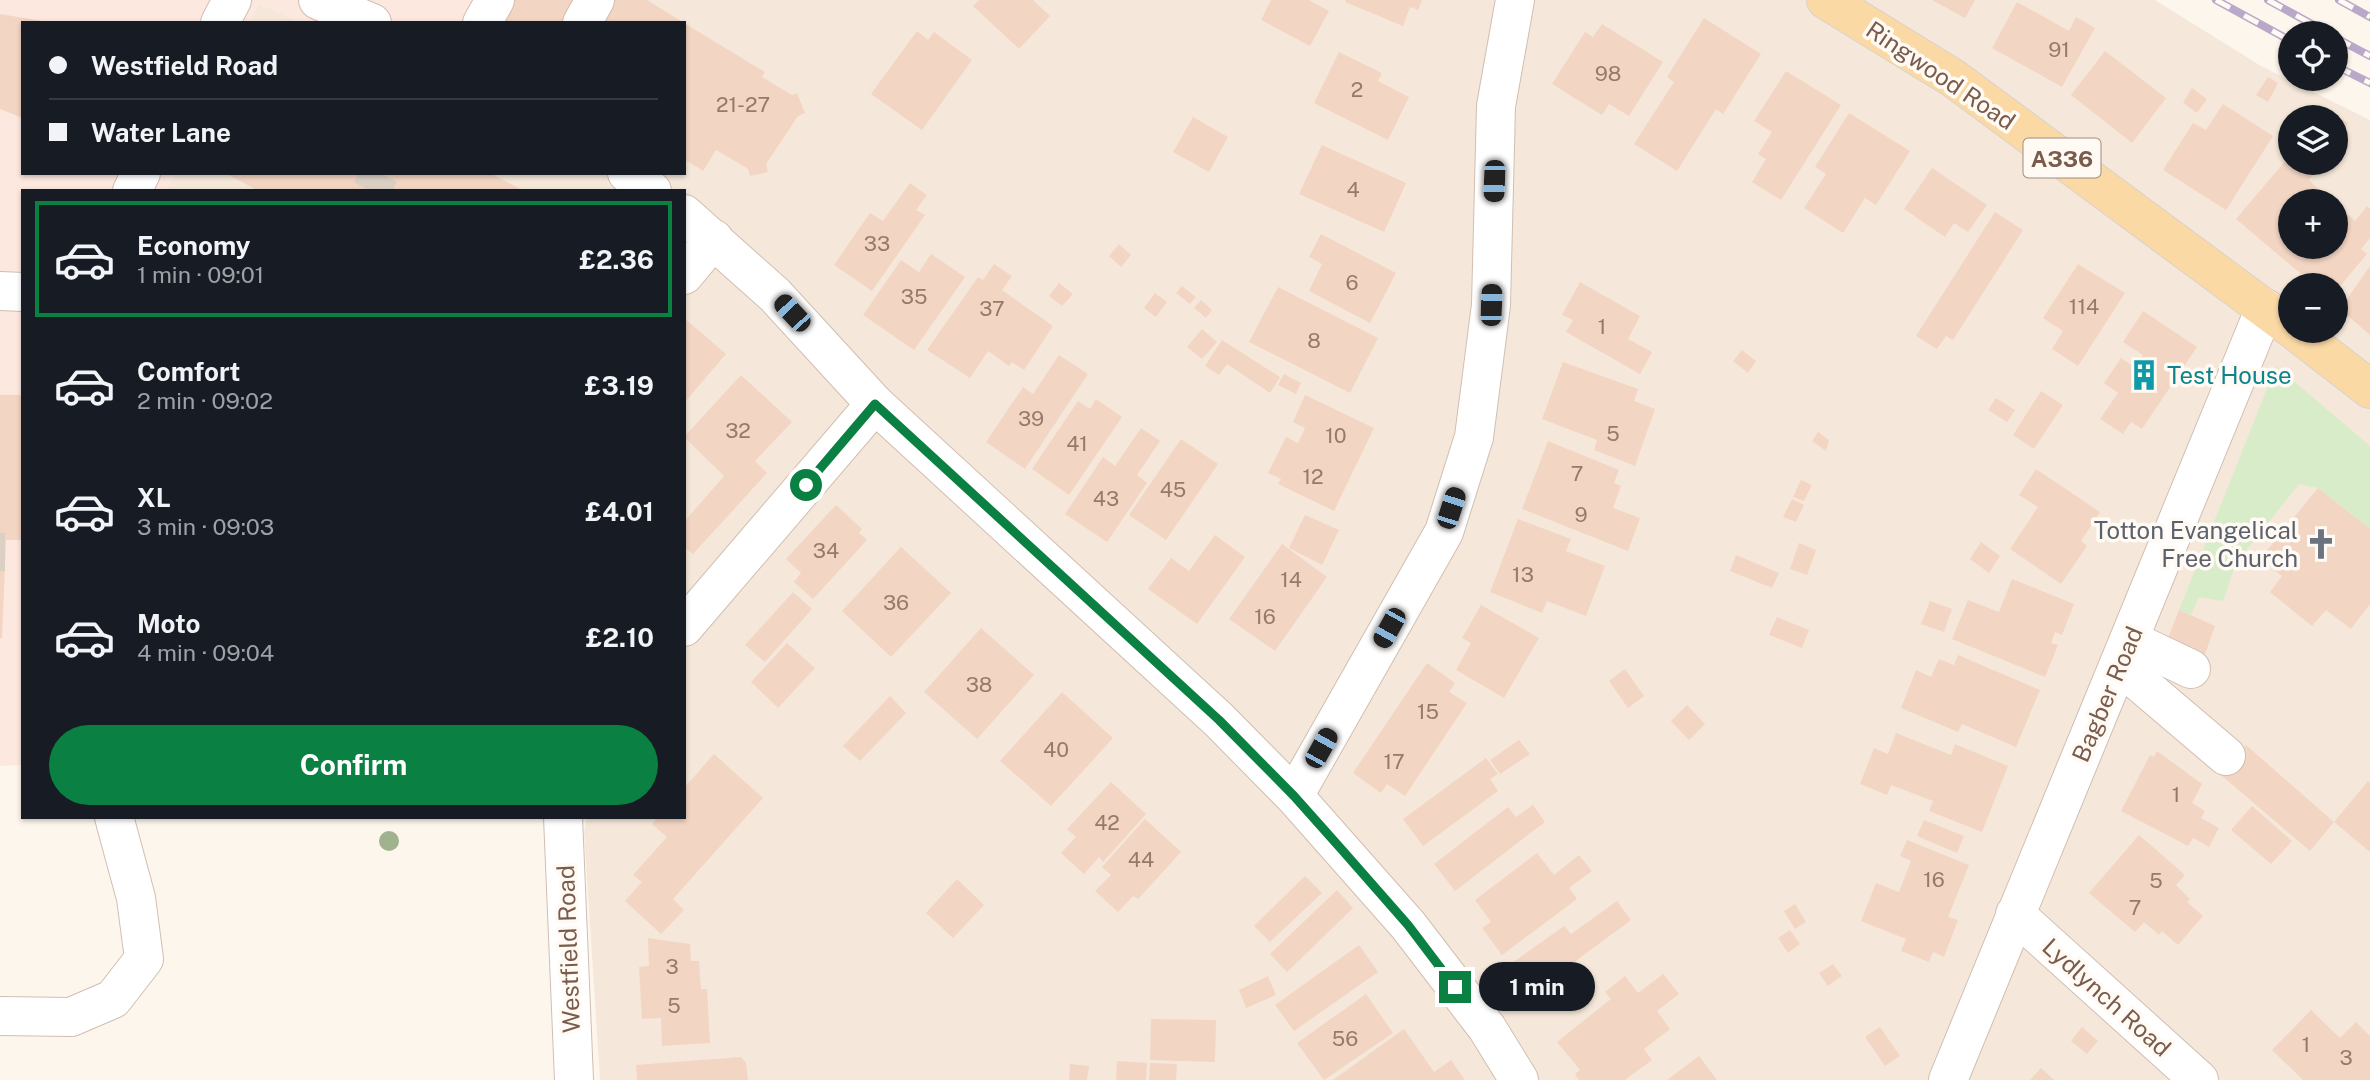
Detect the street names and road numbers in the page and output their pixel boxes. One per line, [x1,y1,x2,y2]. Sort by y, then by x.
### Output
street label: Ringwood Road [1861,15,2021,135]
road number: A336 [2024,139,2100,178]
street label: Bagber Road [2066,622,2148,766]
street label: Westfield Road [551,865,585,1033]
street label: Lydlynch Road [2037,932,2177,1062]

